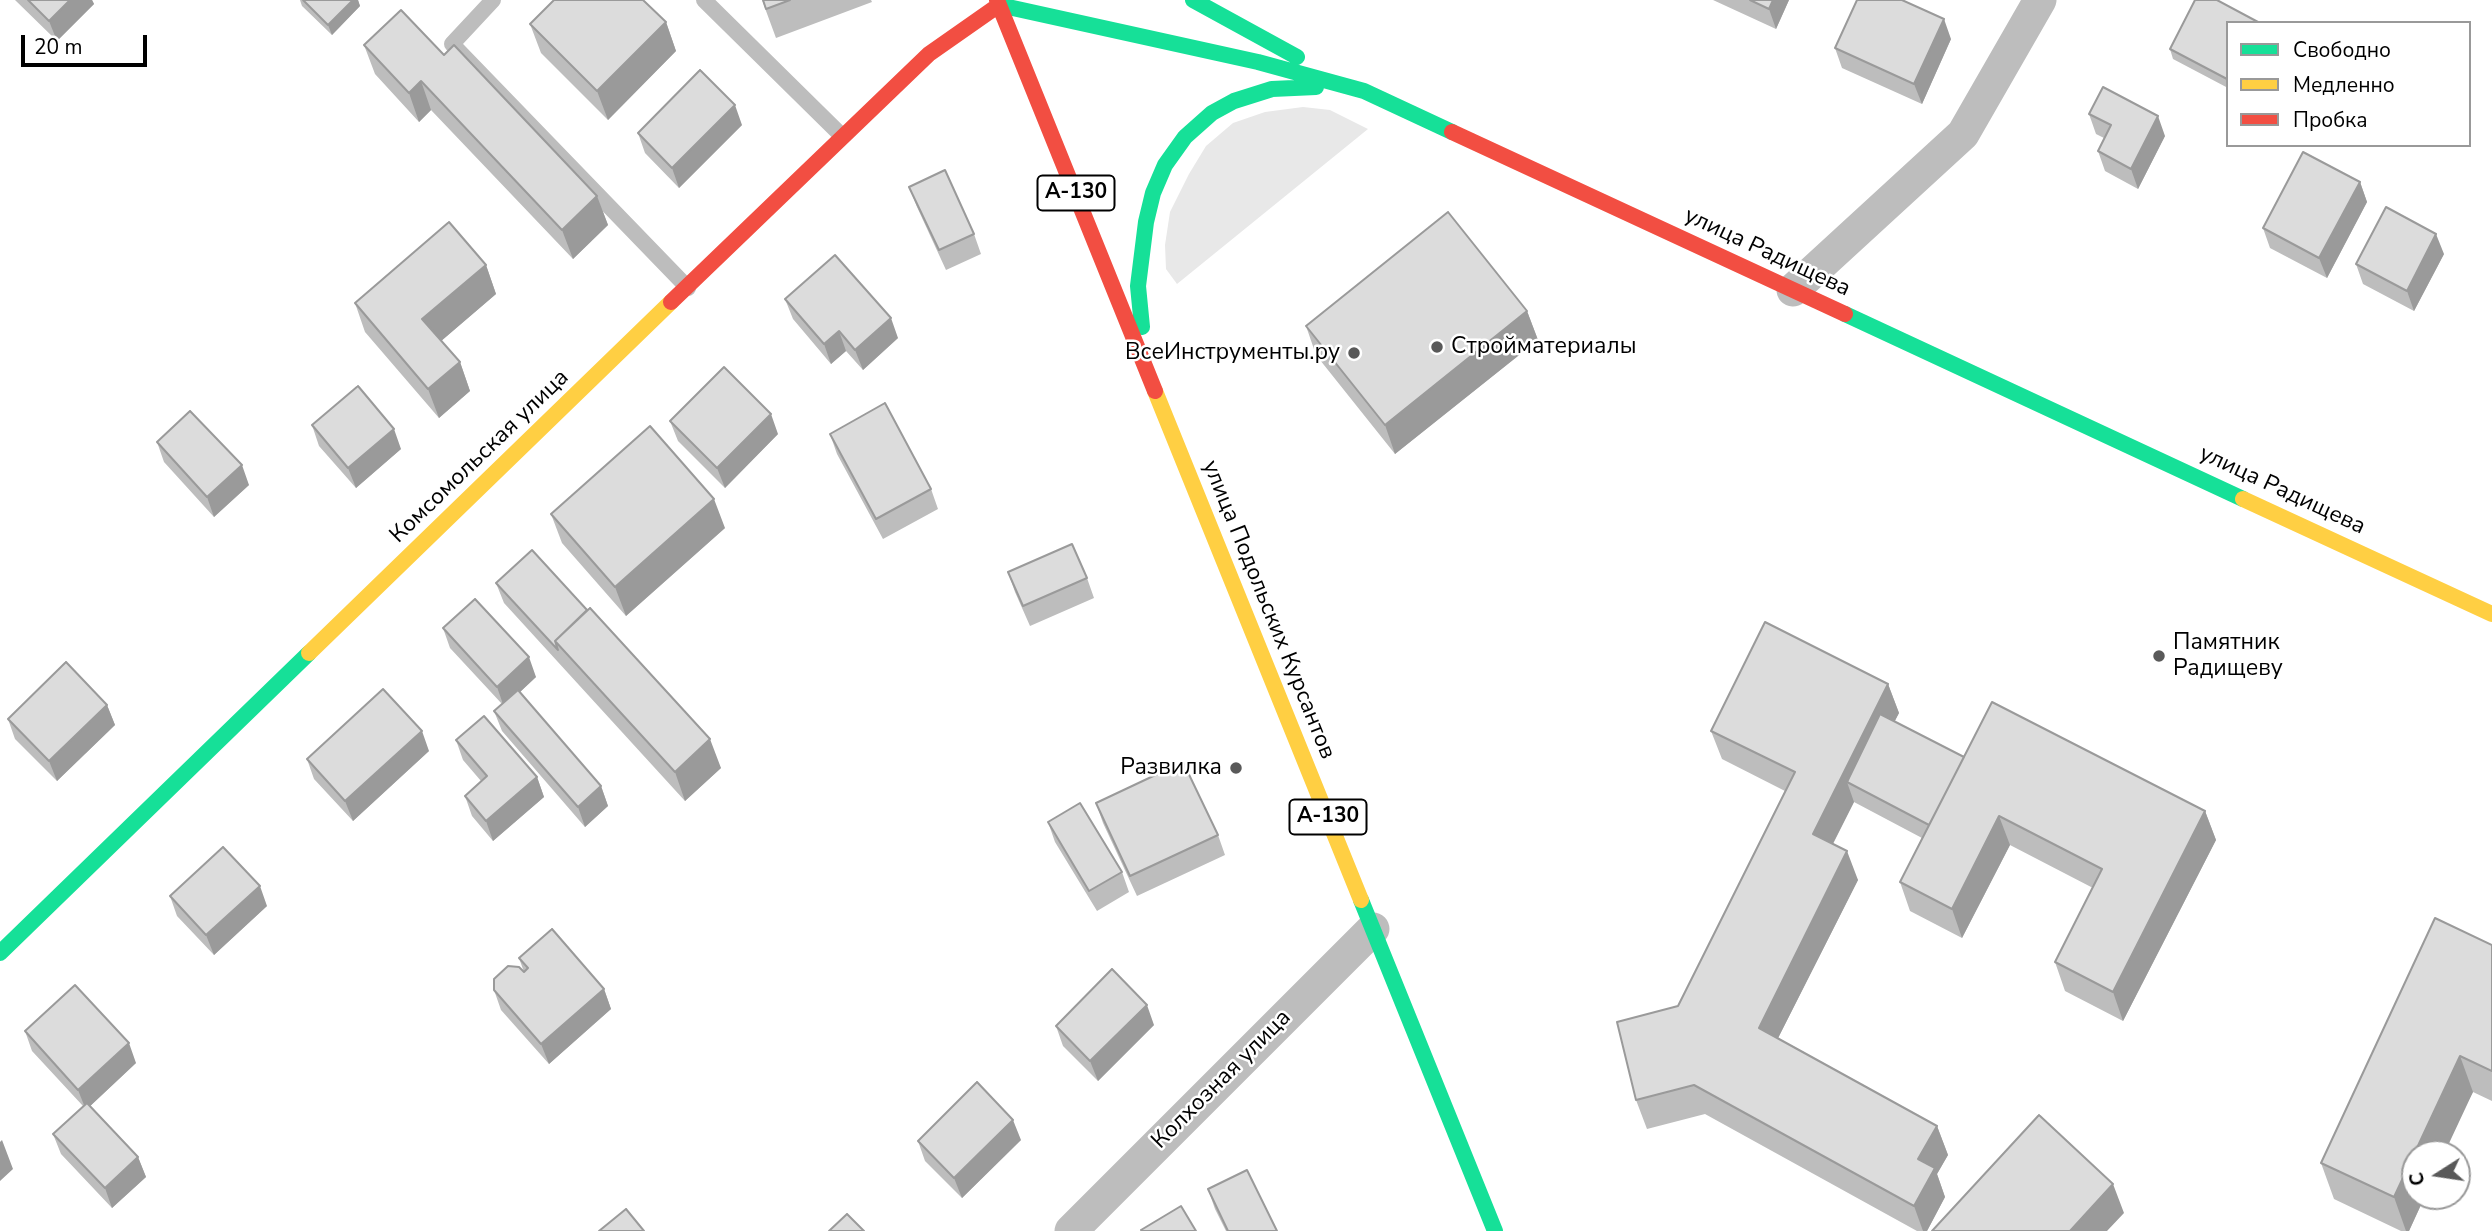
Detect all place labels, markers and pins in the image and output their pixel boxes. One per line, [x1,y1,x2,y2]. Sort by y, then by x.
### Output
place label: Стройматериалы [1451,333,1636,361]
place label: ВсеИнструменты.ру [1125,339,1340,367]
marker: Стройматериалы [1429,339,1445,355]
marker: ВсеИнструменты.ру [1346,345,1362,361]
place label: Памятник Радищеву [2173,629,2283,683]
marker: Памятник Радищеву [2151,648,2167,664]
place label: Развилка [1120,754,1222,782]
marker: Развилка [1228,760,1244,776]

